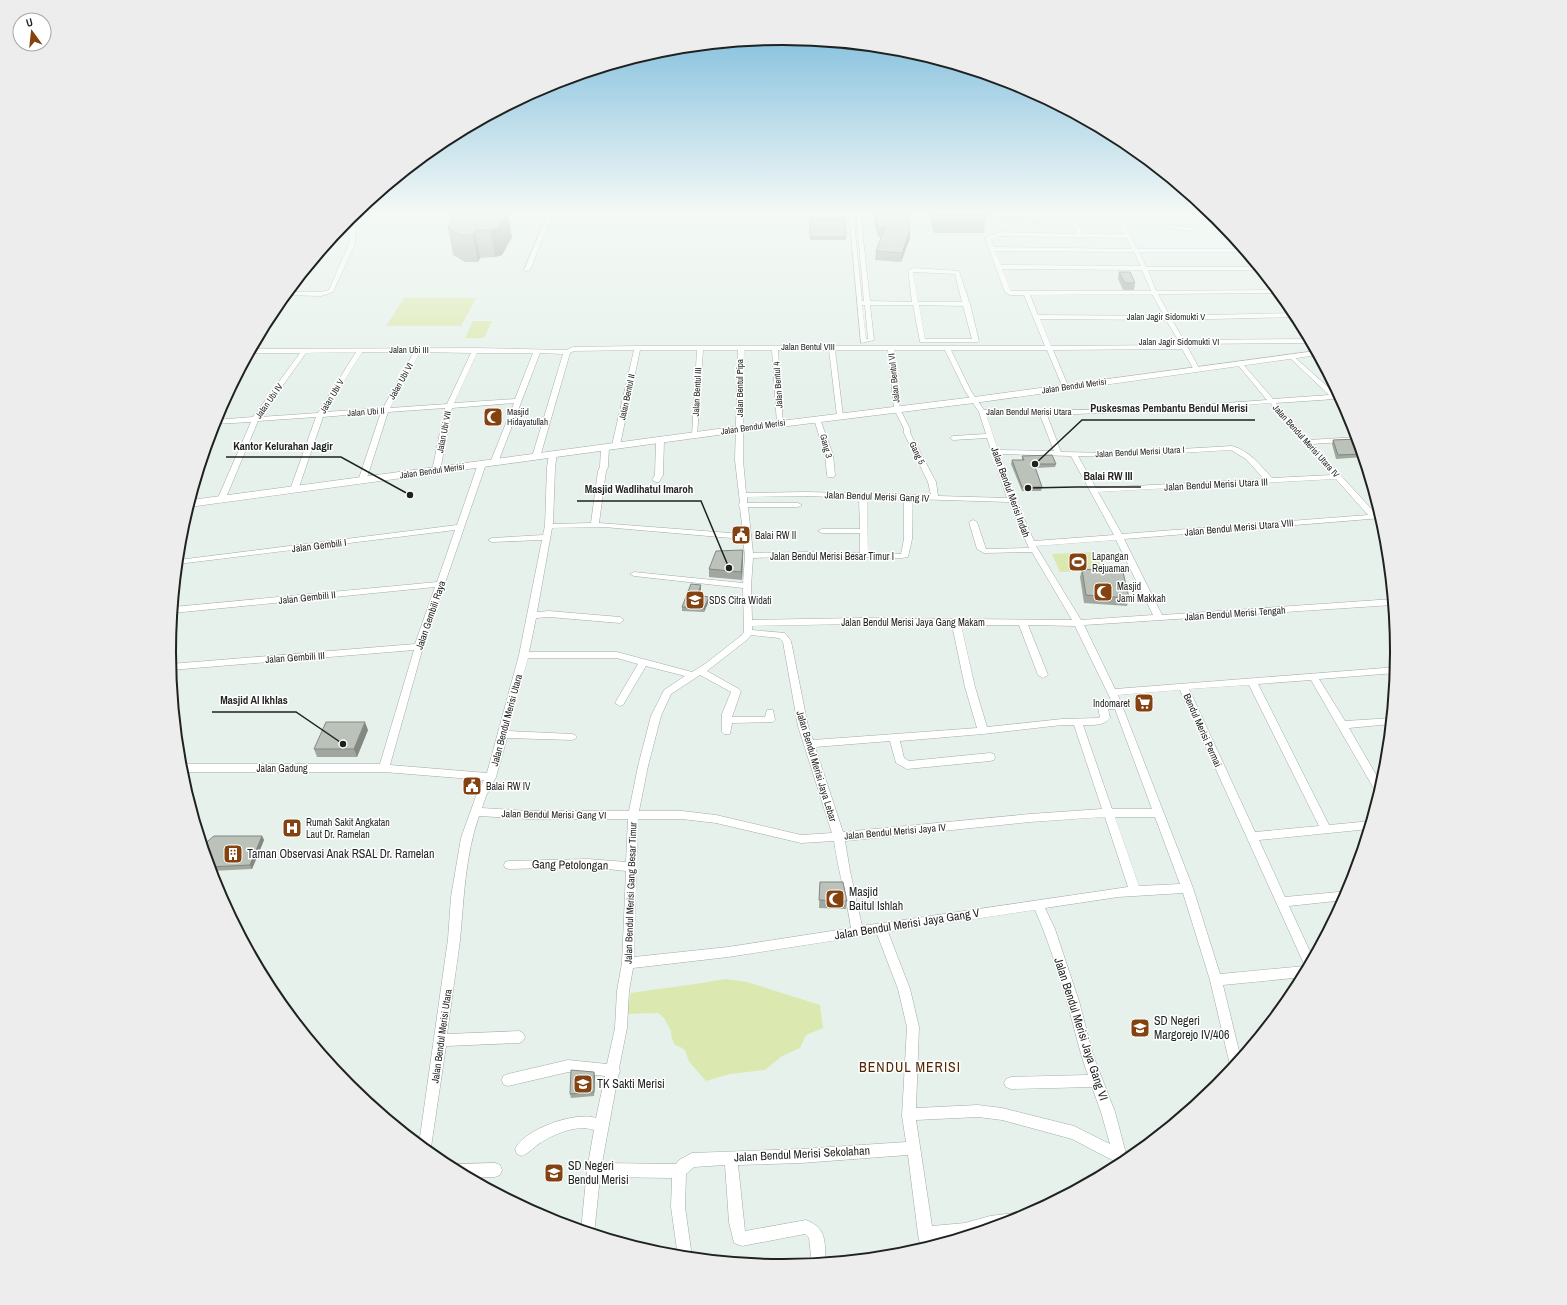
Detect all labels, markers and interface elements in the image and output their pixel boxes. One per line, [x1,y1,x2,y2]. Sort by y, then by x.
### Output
north arrow [12,12,52,52]
text: U [24,15,34,30]
street label: Jalan Jagir Sidomukti V [1127,311,1205,323]
street label: Jalan Jagir Sidomukti VI [1139,336,1219,348]
street label: Jalan Bentul VIII [781,341,835,353]
street label: Jalan Ubi III [389,344,429,356]
street label: Jalan Bentul VI [885,353,903,403]
street label: Jalan Bentul Pipa [734,359,746,417]
street label: Jalan Ubi VI [386,361,416,401]
street label: Jalan Bentul 4 [770,361,786,409]
street label: Jalan Bentul III [690,367,704,417]
street label: Jalan Bentul II [616,373,638,421]
street label: Jalan Ubi V [317,376,347,415]
street label: Jalan Bendul Merisi [1041,376,1107,396]
street label: Jalan Ubi IV [253,381,285,421]
callout: Puskesmas Pembantu Bendul Merisi [1082,397,1255,420]
text: Puskesmas Pembantu Bendul Merisi [1090,401,1248,415]
street label: Jalan Bendul Merisi Utara IV [1270,402,1342,480]
street label: Jalan Ubi II [347,405,385,419]
mosque icon: Masjid Hidayatullah [482,406,504,428]
place label: Masjid Hidayatullah [507,406,548,428]
street label: Jalan Bendul Merisi Utara [986,406,1072,418]
street label: Jalan Ubi VII [434,410,454,454]
street label: Jalan Bendul Merisi [720,417,786,437]
street label: Gang 3 [817,433,835,459]
callout: Kantor Kelurahan Jagir [226,434,341,457]
text: Kantor Kelurahan Jagir [233,439,333,453]
street label: Gang 5 [906,439,928,467]
street label: Jalan Bendul Merisi Utara I [1095,444,1185,460]
street label: Jalan Bendul Merisi Indah [988,445,1033,539]
street label: Jalan Bendul Merisi [399,461,465,481]
callout: Balai RW III [1076,464,1141,487]
text: Balai RW III [1084,469,1132,483]
street label: Jalan Bendul Merisi Utara III [1164,475,1268,494]
callout: Masjid Wadlihatul Imaroh [577,478,701,501]
text: Masjid Wadlihatul Imaroh [585,482,693,496]
street label: Jalan Bendul Merisi Gang IV [824,488,930,505]
street label: Jalan Bendul Merisi Utara VIII [1184,516,1294,539]
public building icon: Balai RW II [730,524,752,546]
place label: Balai RW II [755,529,796,542]
street label: Jalan Gembili I [291,536,347,555]
street label: Jalan Bendul Merisi Besar Timur I [770,550,894,563]
place label: Lapangan Rejuaman [1092,550,1129,575]
sports icon: Lapangan Rejuaman [1067,551,1089,573]
street label: Jalan Gembili Raya [413,579,448,651]
place label: Masjid Jami Makkah [1117,580,1166,605]
mosque icon: Masjid Jami Makkah [1092,581,1114,603]
street label: Jalan Gembili II [278,588,336,607]
school or university icon: SDS Citra Widati [684,589,706,611]
place label: SDS Citra Widati [709,594,772,607]
street label: Jalan Bendul Merisi Tengah [1184,603,1286,624]
street label: Jalan Bendul Merisi Jaya Gang Makam [841,616,985,629]
street label: Jalan Gembili III [265,649,325,666]
street label: Jalan Bendul Merisi Utara [488,672,525,768]
callout: Masjid Al Ikhlas [212,689,296,712]
street label: Bendul Merisi Permai [1180,691,1225,769]
supermarket icon: Indomaret [1133,692,1155,714]
text: Masjid Al Ikhlas [220,693,288,707]
place label: Indomaret [1093,697,1131,710]
street label: Jalan Bendul Merisi Jaya Lebar [793,709,840,823]
street label: Jalan Gadung [256,762,308,775]
public building icon: Balai RW IV [461,775,483,797]
place label: Balai RW IV [486,780,531,793]
street label: Jalan Bendul Merisi Gang VI [501,807,607,822]
place label: Rumah Sakit Angkatan Laut Dr. Ramelan [306,816,390,841]
hospital icon: Rumah Sakit Angkatan Laut Dr. Ramelan [281,817,303,839]
street label: Jalan Bendul Merisi Jaya IV [844,821,947,842]
street label: Jalan Bendul Merisi Gang Besar Timur [622,822,639,964]
building icon: Taman Observasi Anak RSAL Dr. Ramelan [222,843,244,865]
place label: Taman Observasi Anak RSAL Dr. Ramelan [247,846,434,862]
street label: Gang Petolongan [532,856,608,874]
place label: Masjid Baitul Ishlah [849,884,903,914]
mosque icon: Masjid Baitul Ishlah [824,888,846,910]
street label: Jalan Bendul Merisi Jaya Gang V [833,905,981,943]
street label: Jalan Bendul Merisi Jaya Gang VI [1050,956,1112,1102]
street label: Jalan Bendul Merisi Utara [428,988,455,1084]
place label: SD Negeri Margorejo IV/406 [1154,1013,1229,1043]
school or university icon: SD Negeri Margorejo IV/406 [1129,1017,1151,1039]
district label: BENDUL MERISI [859,1058,961,1076]
school or university icon: TK Sakti Merisi [572,1073,594,1095]
place label: TK Sakti Merisi [597,1076,665,1092]
street label: Jalan Bendul Merisi Sekolahan [734,1142,870,1166]
place label: SD Negeri Bendul Merisi [568,1158,629,1188]
school or university icon: SD Negeri Bendul Merisi [543,1162,565,1184]

